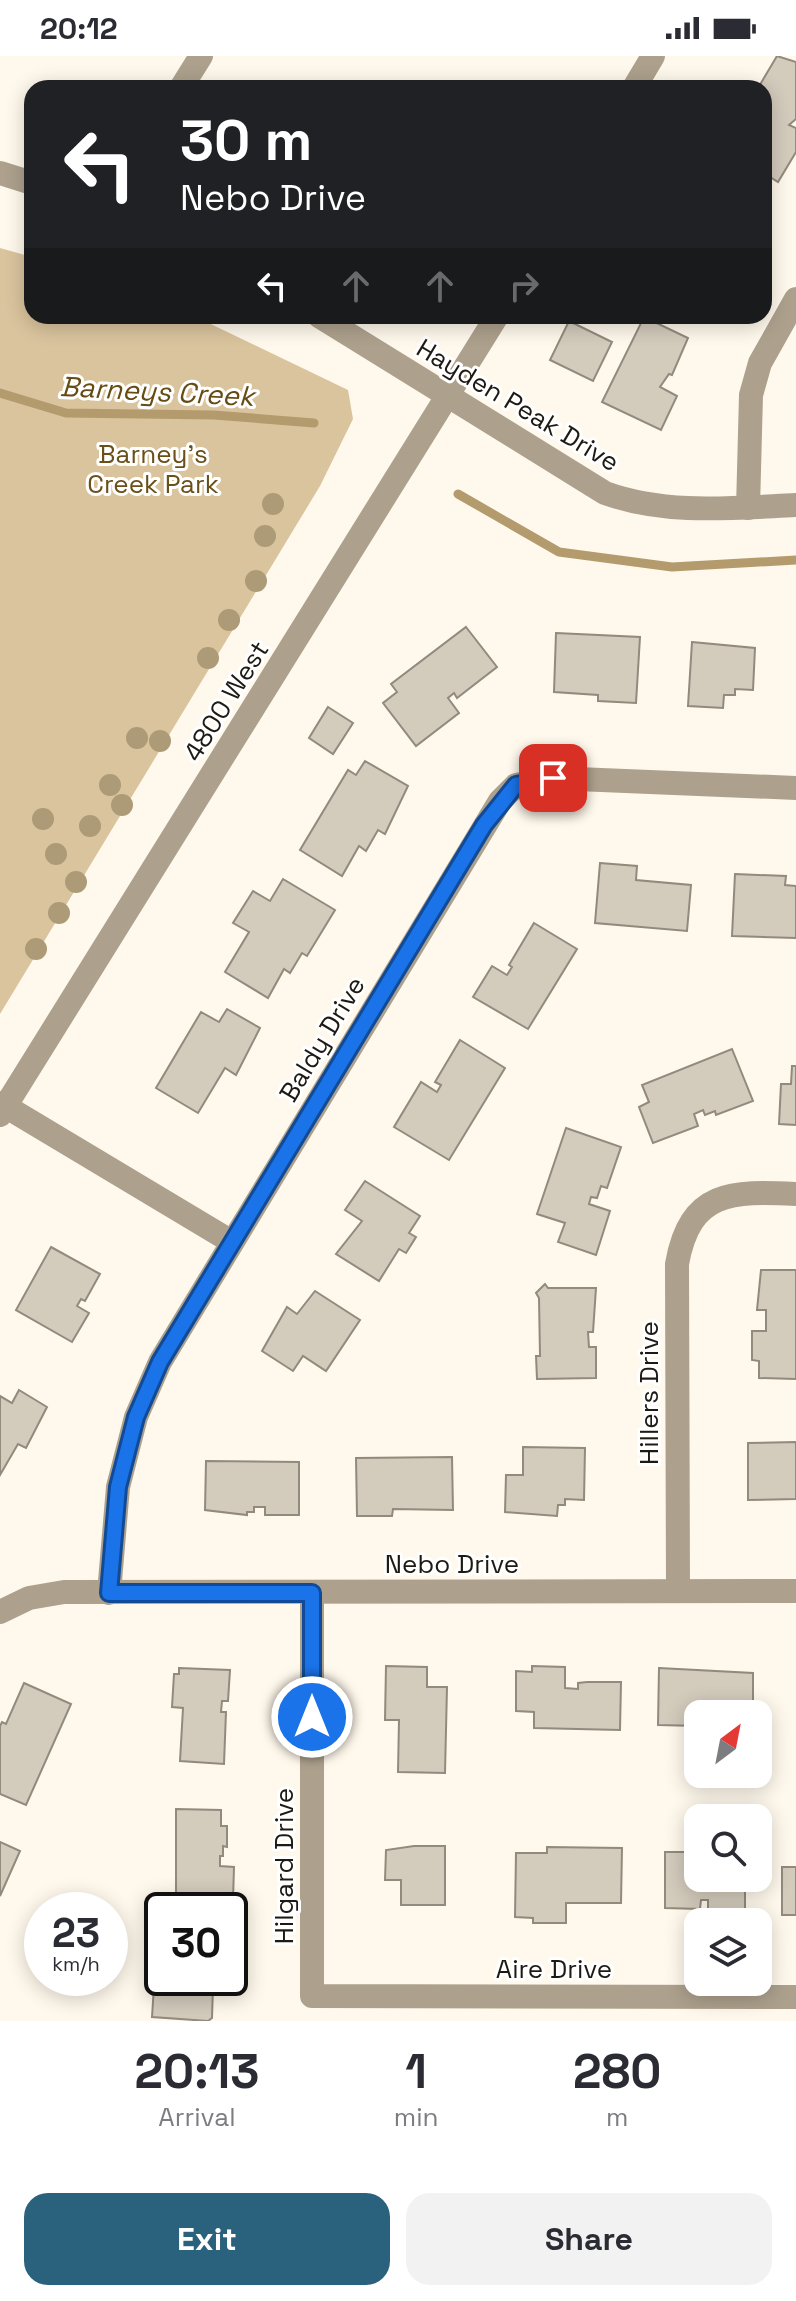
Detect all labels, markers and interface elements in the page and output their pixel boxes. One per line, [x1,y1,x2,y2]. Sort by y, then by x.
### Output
text: 20:12 [40,9,118,48]
text: 30 m [180,105,312,176]
icon: left [48,112,152,216]
text: Nebo Drive [180,175,366,221]
icon: left [250,264,294,308]
icon: ahead [334,264,378,308]
icon: ahead [418,264,462,308]
icon: right [502,264,546,308]
street label: Hayden Peak Drive [410,331,626,479]
water label: Barneys Creek [59,368,258,414]
park label: Barney's Creek Park [87,437,219,501]
street label: 4800 West [176,635,276,767]
pin [519,744,587,812]
icon: arrive [531,756,575,800]
street label: Baldy Drive [271,970,373,1108]
street label: Hillers Drive [632,1321,666,1465]
street label: Nebo Drive [385,1547,519,1581]
position arrow [270,1675,354,1759]
north arrow [684,1700,772,1788]
map controls [684,1700,772,1996]
street label: Hilgard Drive [267,1788,301,1944]
button: search [684,1804,772,1892]
speed limit sign: 30 [144,1892,248,1996]
text: 23 [52,1908,100,1959]
button: layers [684,1908,772,1996]
text: km/h [52,1951,100,1977]
street label: Aire Drive [496,1952,612,1986]
text: 20:13 [135,2041,259,2102]
text: 1 [405,2041,427,2102]
text: 280 [573,2041,661,2102]
text: Arrival [158,2100,236,2134]
text: min [394,2100,439,2134]
text: m [606,2100,628,2134]
button: Exit [24,2193,390,2285]
button: Share [406,2193,772,2285]

